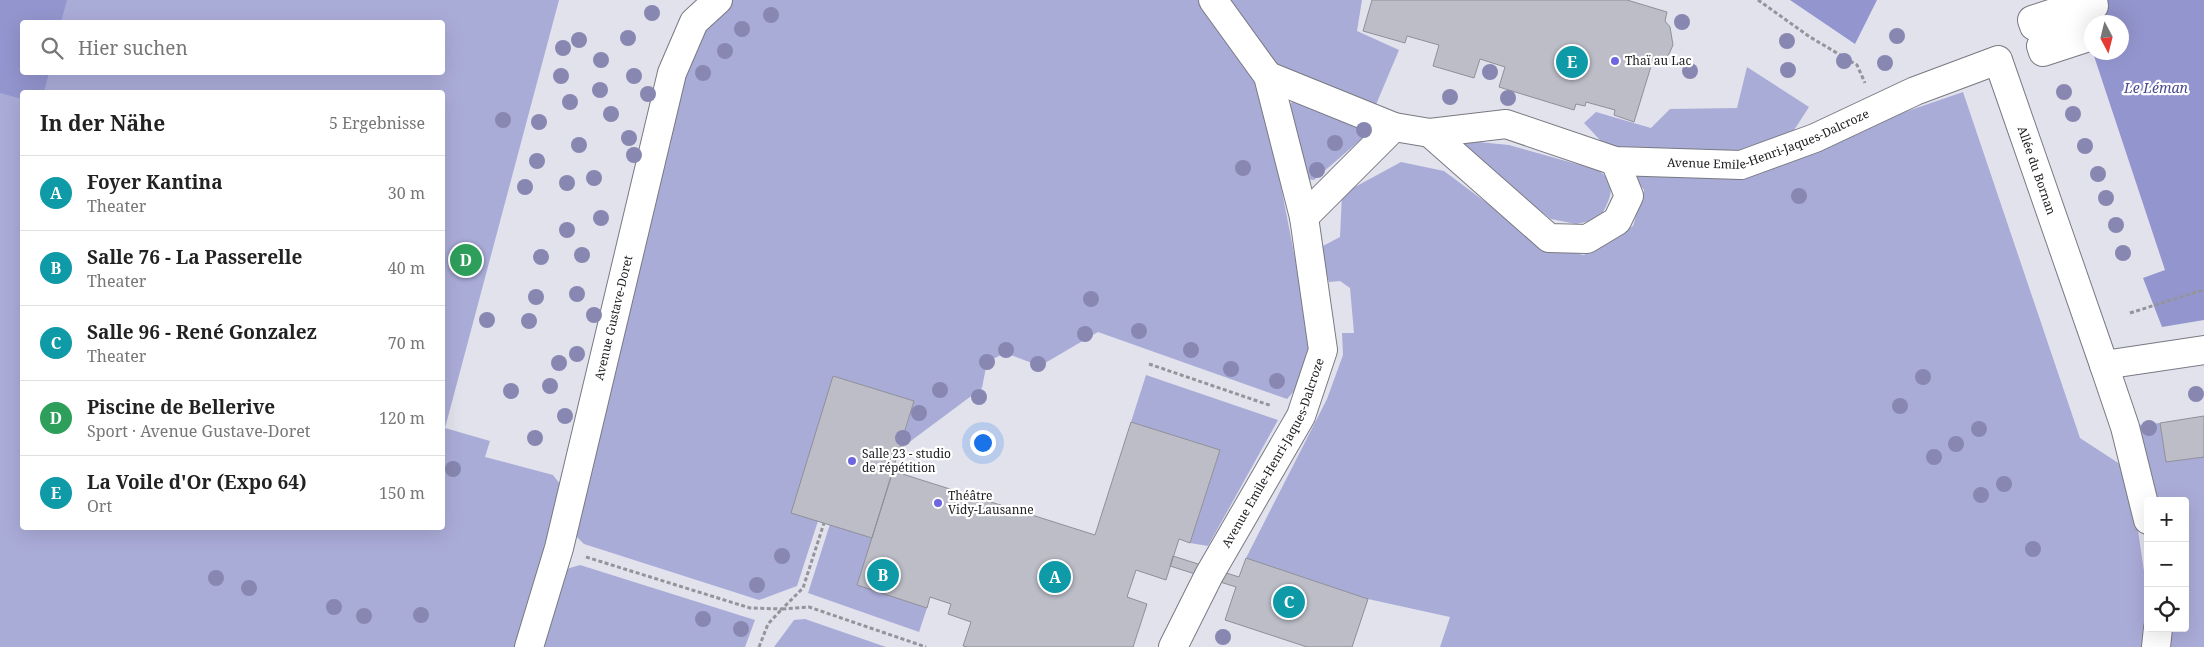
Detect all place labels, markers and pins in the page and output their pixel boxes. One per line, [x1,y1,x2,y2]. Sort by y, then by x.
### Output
pin: E [1556,43,1588,81]
place label: Thaï au Lac [1625,52,1691,69]
marker: Thaï au Lac [1609,55,1621,67]
pin: D [450,241,482,279]
place label: Salle 23 - studio de répétition [862,445,951,476]
marker: Salle 23 - studio de répétition [846,455,858,467]
place label: Théâtre Vidy-Lausanne [948,487,1034,518]
marker: Théâtre Vidy-Lausanne [932,497,944,509]
pin: B [867,556,899,594]
pin: A [1039,558,1071,596]
pin: C [1273,583,1305,621]

